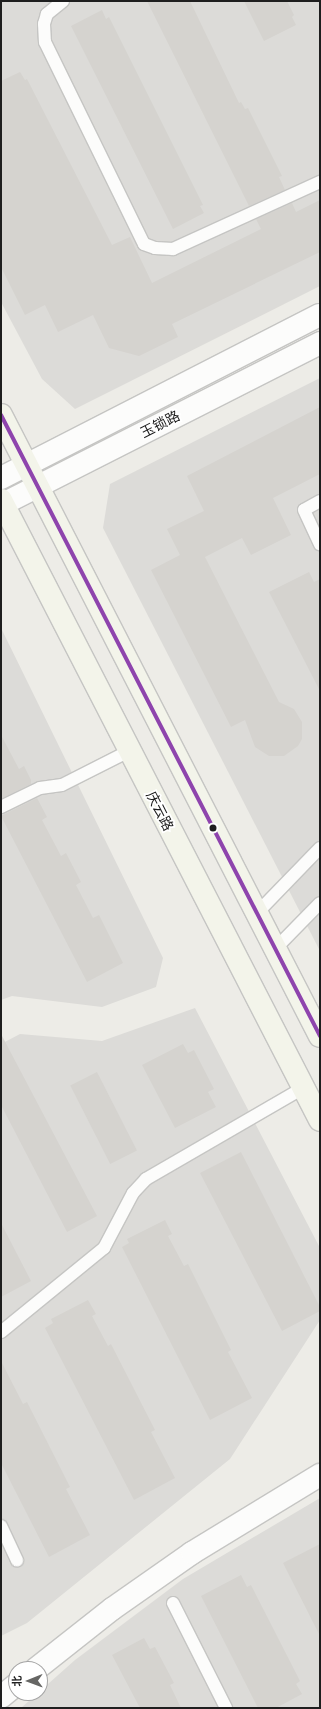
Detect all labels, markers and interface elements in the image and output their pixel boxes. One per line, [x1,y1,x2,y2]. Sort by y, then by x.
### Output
street label: 玉锁路 [137,407,183,441]
street label: 庆云路 [143,788,177,834]
unlabelled marker [208,823,218,833]
north arrow [8,1661,48,1701]
text: 北 [11,1676,23,1687]

